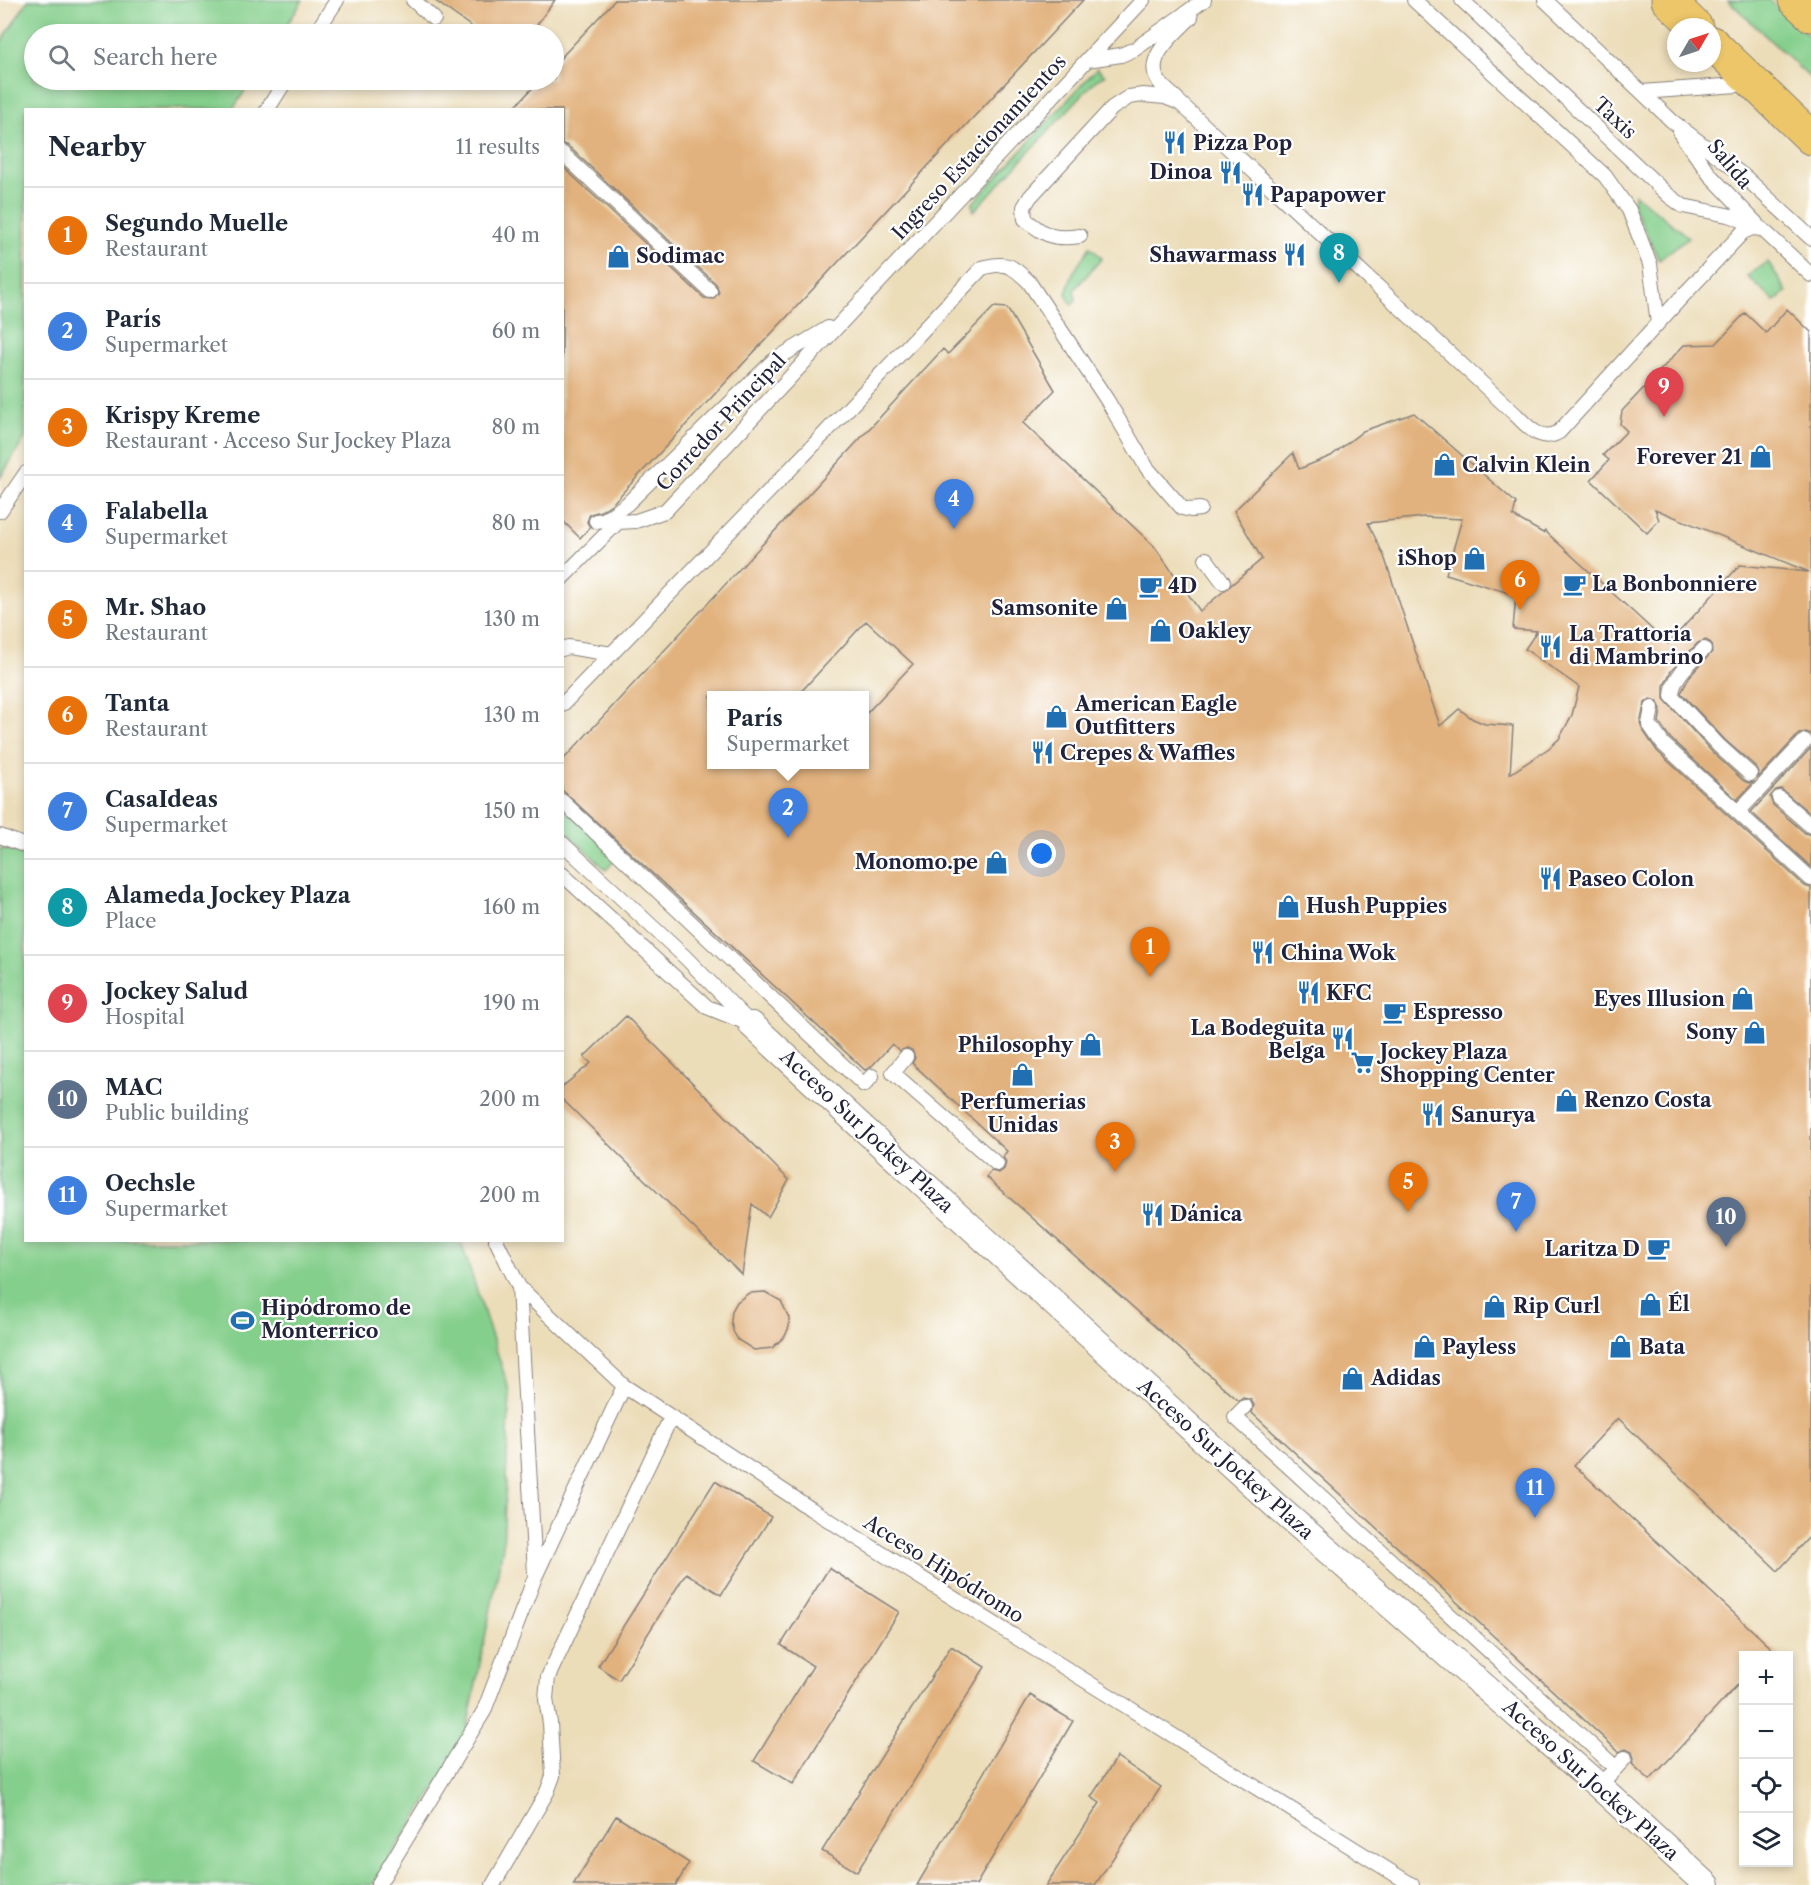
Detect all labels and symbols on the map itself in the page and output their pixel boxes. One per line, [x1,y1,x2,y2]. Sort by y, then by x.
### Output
north arrow [1667,18,1721,72]
street label: Ingreso Estacionamientos [887,49,1071,245]
street label: Taxis [1588,92,1642,144]
restaurant icon: Pizza Pop [1162,130,1188,156]
place label: Pizza Pop [1193,131,1292,155]
street label: Salida [1702,134,1758,194]
restaurant icon: Dinoa [1217,159,1243,185]
place label: Dinoa [1149,160,1212,184]
restaurant icon: Papapower [1239,182,1265,208]
place label: Papapower [1270,183,1386,207]
pin: 8 [1320,234,1358,283]
restaurant icon: Shawarmass [1282,242,1308,268]
shop icon: Sodimac [605,243,631,269]
place label: Shawarmass [1149,243,1277,267]
place label: Sodimac [636,244,725,268]
street label: Corredor Principal [651,348,791,496]
pin: 9 [1644,368,1684,417]
shop icon: Forever 21 [1747,444,1773,470]
place label: Forever 21 [1636,445,1742,469]
shop icon: Calvin Klein [1431,452,1457,478]
place label: Calvin Klein [1462,453,1591,477]
pin: 4 [934,480,974,529]
shop icon: iShop [1462,545,1488,571]
place label: iShop [1397,546,1457,570]
pin: 6 [1500,560,1540,610]
cafe icon: La Bonbonniere [1561,571,1587,597]
place label: La Bonbonniere [1592,572,1757,596]
cafe icon: 4D [1137,573,1163,599]
place label: 4D [1168,574,1197,598]
shop icon: Samsonite [1103,595,1129,621]
place label: Samsonite [991,596,1098,620]
shop icon: Oakley [1147,618,1173,644]
place label: Oakley [1178,619,1251,643]
place label: La Trattoria di Mambrino [1569,622,1703,669]
restaurant icon: La Trattoria di Mambrino [1538,633,1564,659]
place label: American Eagle Outfitters [1074,692,1237,739]
shop icon: American Eagle Outfitters [1044,703,1070,729]
restaurant icon: Crepes & Waffles [1029,740,1055,766]
place label: Crepes & Waffles [1060,741,1235,765]
pin: 2 [768,788,808,838]
your location [1027,839,1056,868]
shop icon: Monomo.pe [983,849,1009,875]
place label: Monomo.pe [855,850,978,874]
restaurant icon: Paseo Colon [1537,866,1563,892]
place label: Paseo Colon [1568,867,1694,891]
shop icon: Hush Puppies [1275,893,1301,919]
place label: Hush Puppies [1306,894,1447,918]
pin: 1 [1130,928,1170,977]
restaurant icon: China Wok [1250,940,1276,966]
place label: China Wok [1281,941,1396,965]
restaurant icon: KFC [1295,980,1321,1006]
place label: KFC [1326,981,1372,1005]
shop icon: Eyes Illusion [1730,986,1756,1012]
place label: Eyes Illusion [1594,987,1725,1011]
cafe icon: Espresso [1382,999,1408,1025]
place label: Espresso [1413,1000,1503,1024]
place label: La Bodeguita Belga [1190,1016,1325,1063]
shop icon: Sony [1742,1019,1768,1045]
place label: Sony [1686,1020,1738,1044]
restaurant icon: La Bodeguita Belga [1330,1026,1356,1052]
shop icon: Philosophy [1078,1032,1104,1058]
place label: Philosophy [958,1033,1074,1057]
place label: Jockey Plaza Shopping Center [1376,1040,1555,1087]
street label: Acceso Sur Jockey Plaza [775,1044,959,1218]
supermarket icon: Jockey Plaza Shopping Center [1349,1050,1375,1076]
shop icon: Perfumerias Unidas [1010,1062,1036,1088]
shop icon: Renzo Costa [1553,1087,1579,1113]
place label: Renzo Costa [1584,1088,1712,1112]
place label: Perfumerias Unidas [960,1090,1086,1137]
restaurant icon: Sanurya [1420,1102,1446,1128]
place label: Sanurya [1451,1103,1536,1127]
pin: 3 [1096,1122,1134,1172]
pin: 5 [1388,1162,1428,1212]
pin: 7 [1496,1182,1536,1232]
pin: 10 [1706,1198,1746,1247]
restaurant icon: Dánica [1139,1201,1165,1227]
place label: Dánica [1170,1202,1243,1226]
cafe icon: Laritza D [1645,1236,1671,1262]
place label: Laritza D [1545,1237,1640,1261]
shop icon: Él [1637,1291,1663,1317]
place label: Él [1668,1291,1690,1316]
shop icon: Rip Curl [1482,1293,1508,1319]
place label: Rip Curl [1513,1294,1600,1318]
place label: Hipódromo de Monterrico [261,1296,411,1343]
sports icon: Hipódromo de Monterrico [230,1307,256,1333]
shop icon: Payless [1411,1334,1437,1360]
shop icon: Bata [1608,1334,1634,1360]
place label: Payless [1442,1335,1516,1359]
place label: Bata [1639,1335,1685,1359]
shop icon: Adidas [1340,1365,1366,1391]
place label: Adidas [1370,1366,1441,1390]
street label: Acceso Sur Jockey Plaza [1132,1373,1319,1545]
pin: 11 [1516,1468,1555,1518]
street label: Acceso Hipódromo [859,1509,1029,1628]
street label: Acceso Sur Jockey Plaza [1497,1694,1684,1866]

